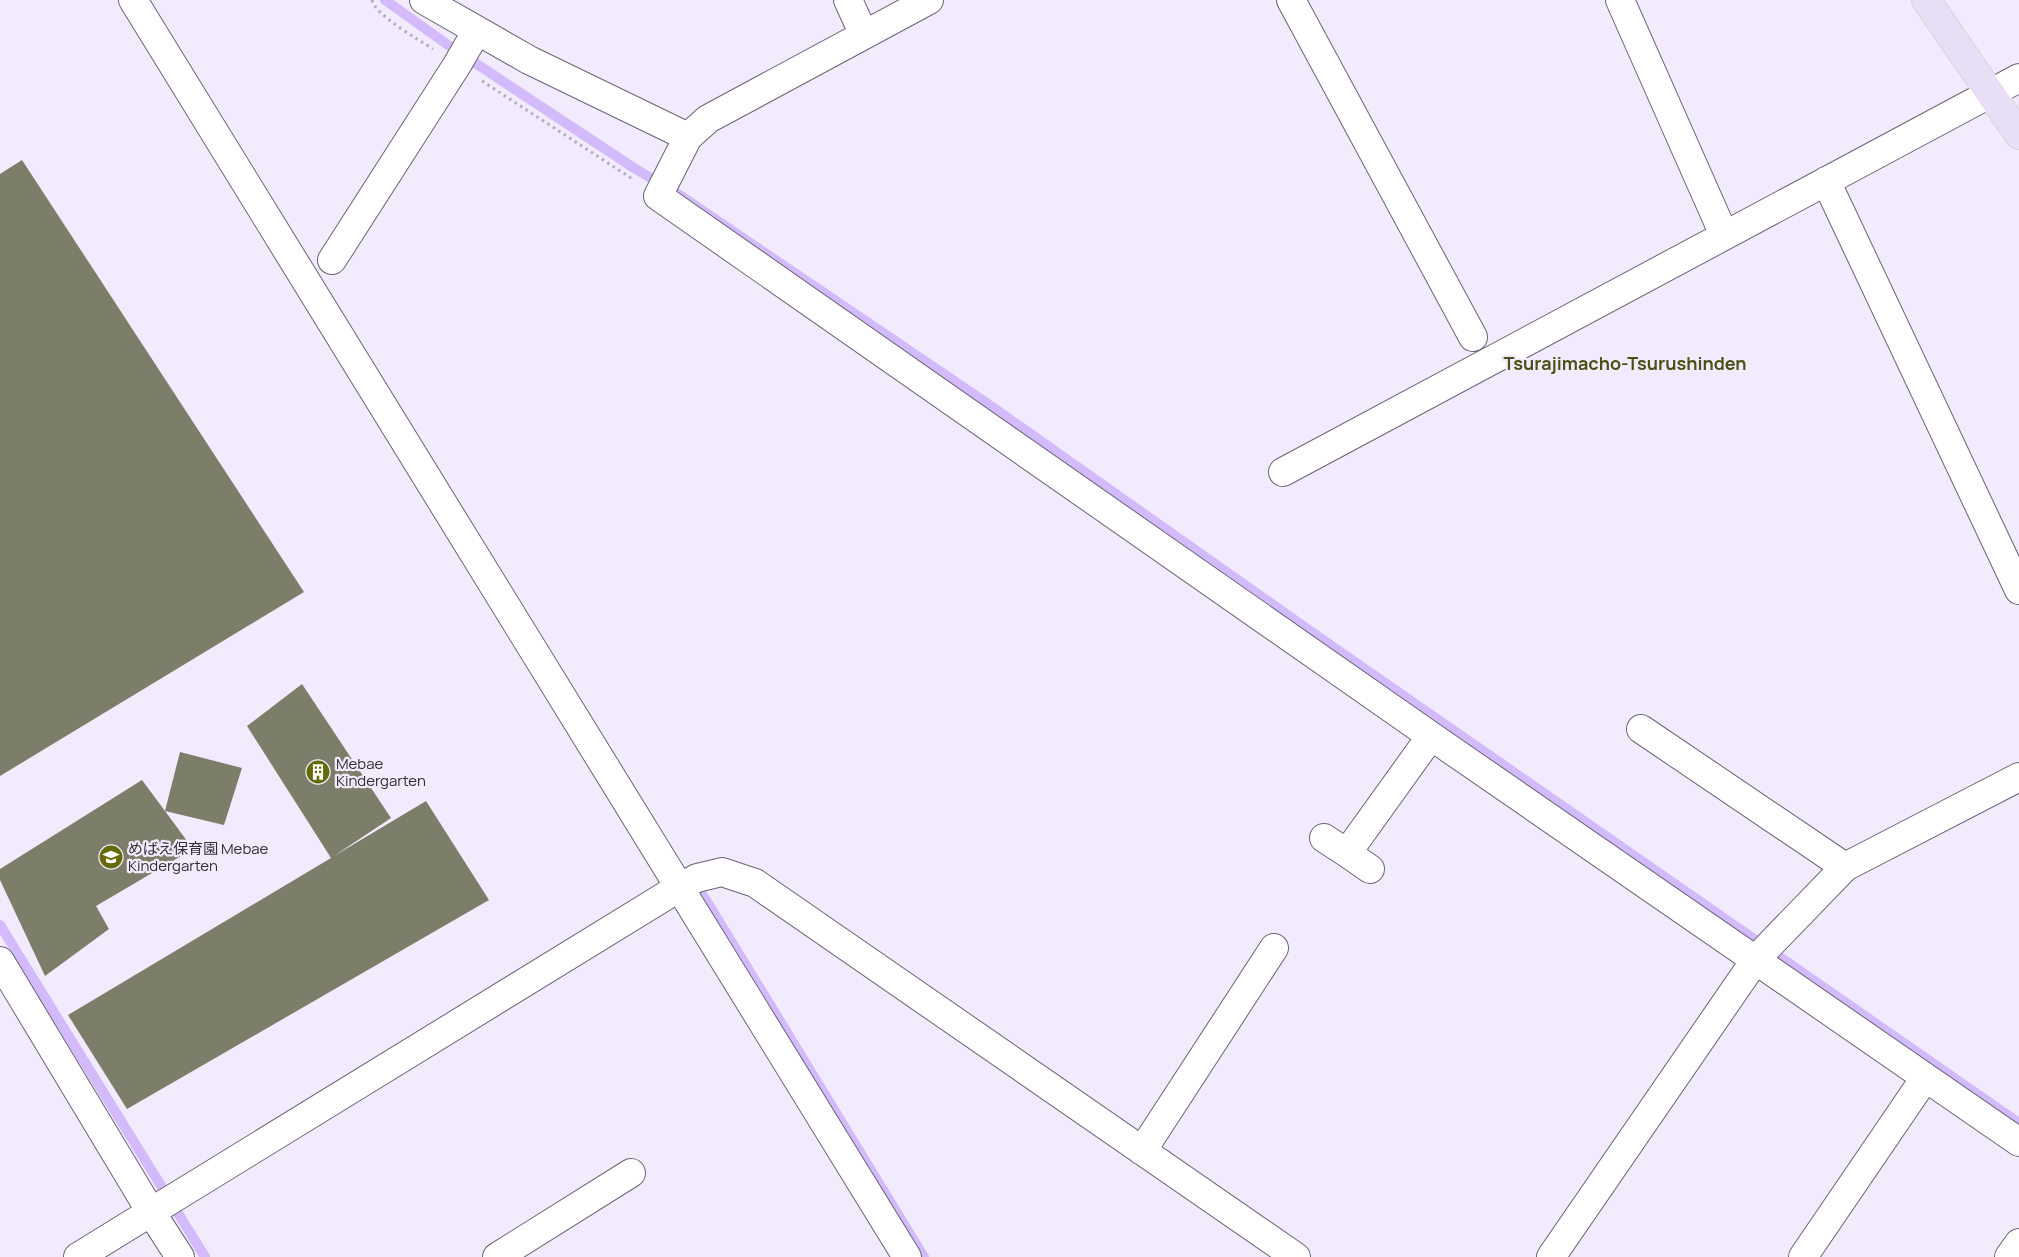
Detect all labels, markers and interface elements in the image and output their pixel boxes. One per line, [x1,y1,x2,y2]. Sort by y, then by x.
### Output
district label: Tsurajimacho-Tsurushinden [1503,351,1747,375]
place label: Mebae Kindergarten [336,753,426,791]
building icon: Mebae Kindergarten [305,759,331,785]
place label: めばえ保育園 Mebae Kindergarten [128,838,269,876]
school or university icon: めばえ保育園 Mebae Kindergarten [98,844,124,870]

